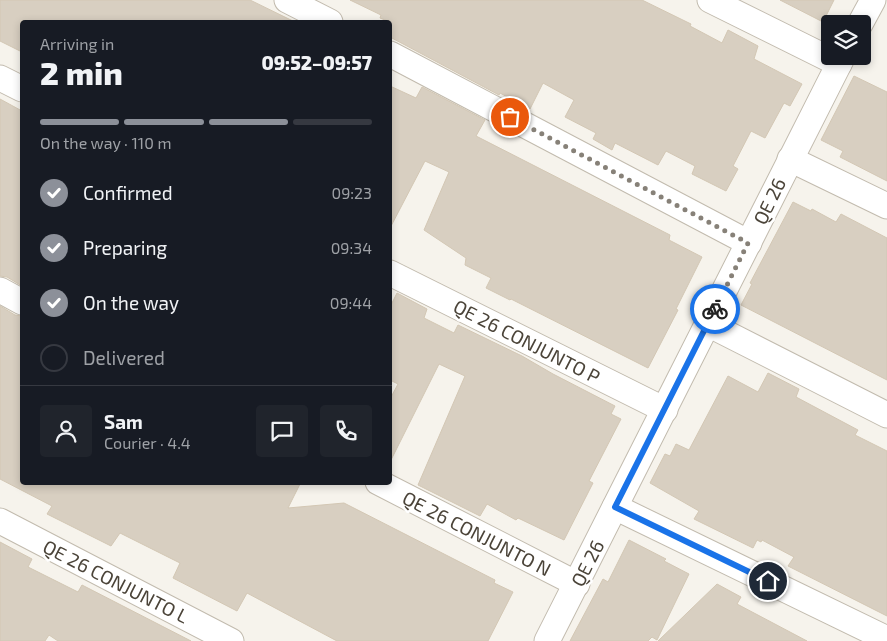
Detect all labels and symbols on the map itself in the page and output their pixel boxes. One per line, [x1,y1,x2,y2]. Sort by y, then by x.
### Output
pin [489,96,531,138]
street label: QE 26 [748,174,790,228]
courier [690,284,740,334]
street label: QE 26 CONJUNTO P [450,294,604,388]
street label: QE 26 CONJUNTO N [399,486,555,580]
street label: QE 26 CONJUNTO L [39,534,193,628]
street label: QE 26 [566,536,608,590]
pin [747,560,789,602]

